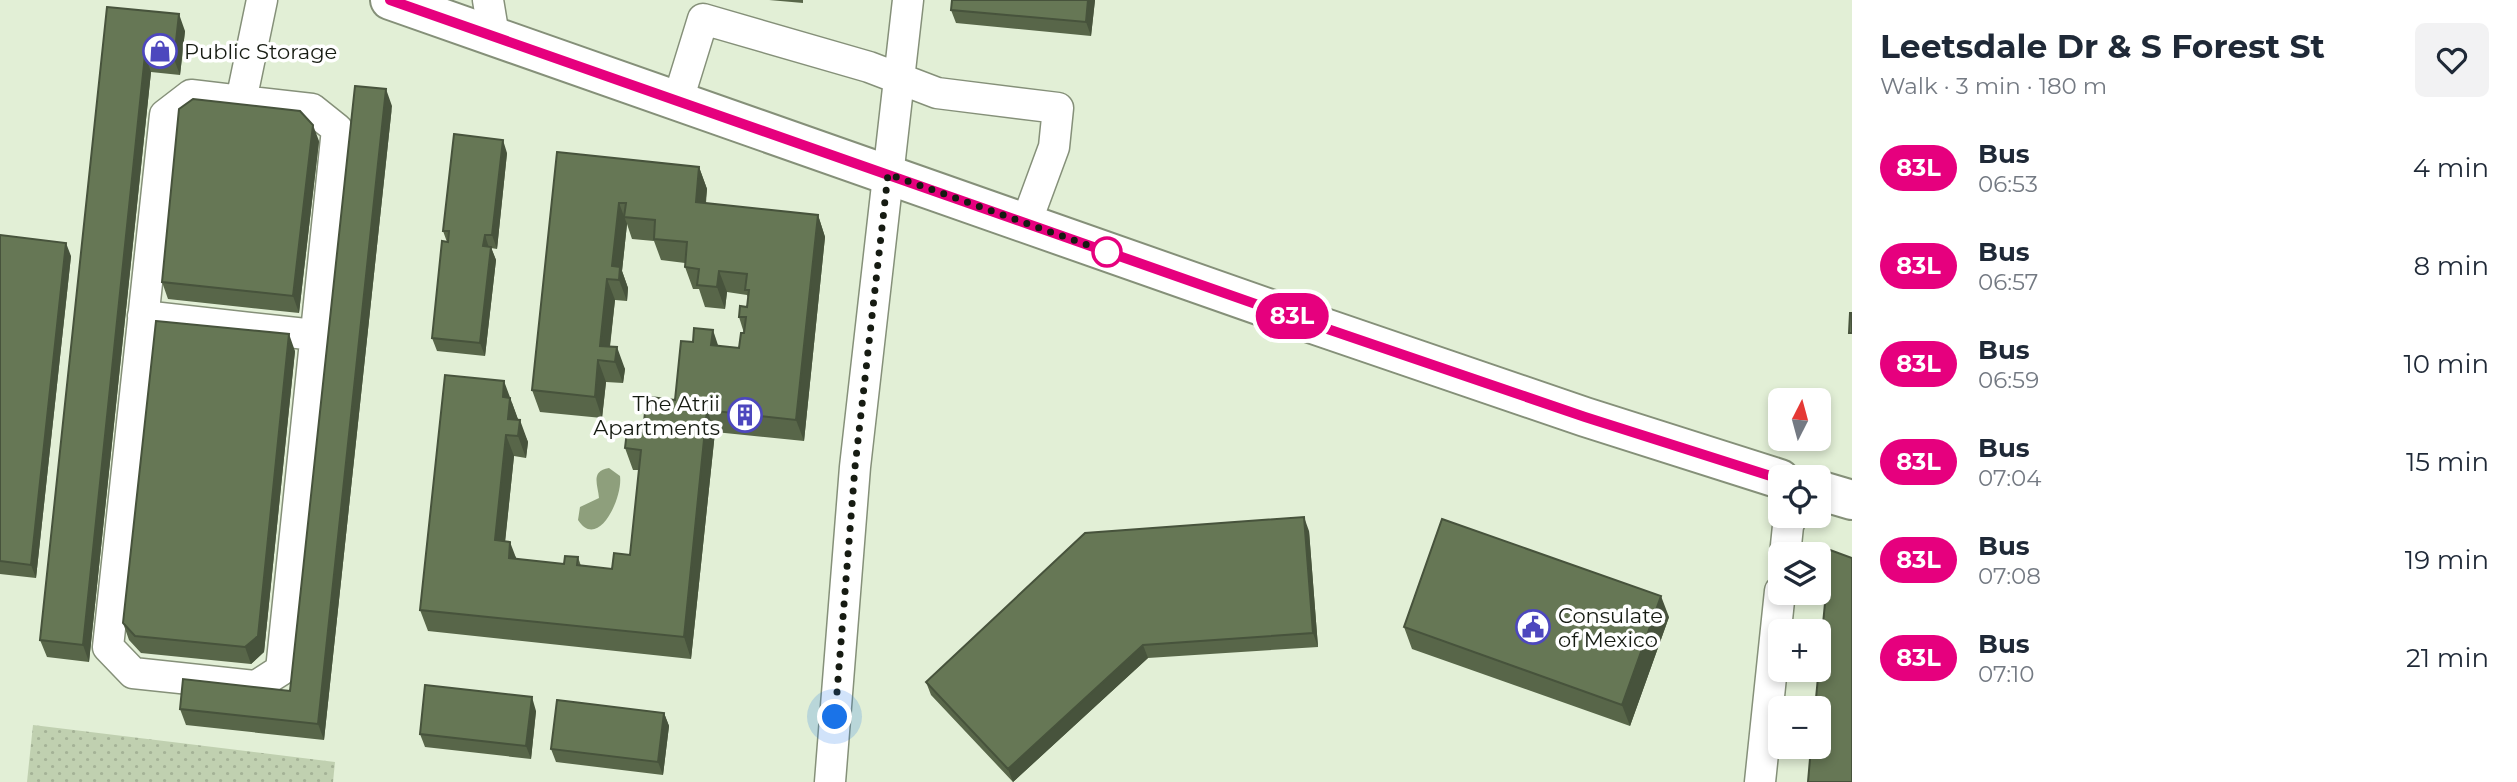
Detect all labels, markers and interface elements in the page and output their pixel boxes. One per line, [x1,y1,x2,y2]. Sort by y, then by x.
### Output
button: heart [2415,23,2489,97]
text: Leetsdale Dr & S Forest St [1880,26,2325,66]
shop icon: Public Storage [141,32,179,70]
place label: Public Storage [184,39,337,64]
text: Walk · 3 min · 180 m [1880,72,2107,100]
text: Bus [1978,138,2030,170]
text: 4 min [2413,152,2489,184]
text: 83L [1896,153,1941,182]
text: 06:53 [1978,170,2038,198]
text: Bus [1978,236,2030,268]
unlabelled marker [1092,237,1122,267]
text: 8 min [2413,250,2489,282]
text: 83L [1896,251,1941,280]
text: 06:57 [1978,268,2038,296]
line badge: 83L [1252,293,1332,339]
text: 83L [1270,301,1314,330]
text: Bus [1978,334,2030,366]
text: 10 min [2403,348,2489,380]
text: 83L [1896,349,1941,378]
text: 06:59 [1978,366,2039,394]
north arrow [1768,388,1830,452]
map controls [1768,388,1831,759]
place label: The Atrii Apartments [593,391,720,440]
building icon: The Atrii Apartments [726,396,764,434]
text: Bus [1978,432,2030,464]
text: 15 min [2406,446,2489,478]
text: 83L [1896,447,1941,476]
text: 07:04 [1978,464,2041,492]
button: locate [1768,465,1831,528]
text: Bus [1978,530,2030,562]
button: layers [1768,542,1831,605]
text: 19 min [2405,544,2489,576]
text: 83L [1896,545,1941,574]
text: 07:08 [1978,562,2041,590]
place label: Consulate of Mexico [1558,603,1663,652]
public building icon: Consulate of Mexico [1514,608,1552,646]
button: + [1768,619,1831,682]
text: Bus [1978,628,2030,660]
text: 21 min [2406,642,2489,674]
text: 83L [1896,643,1941,672]
text: 07:10 [1978,660,2035,688]
button: − [1768,696,1831,759]
your location [817,699,852,734]

